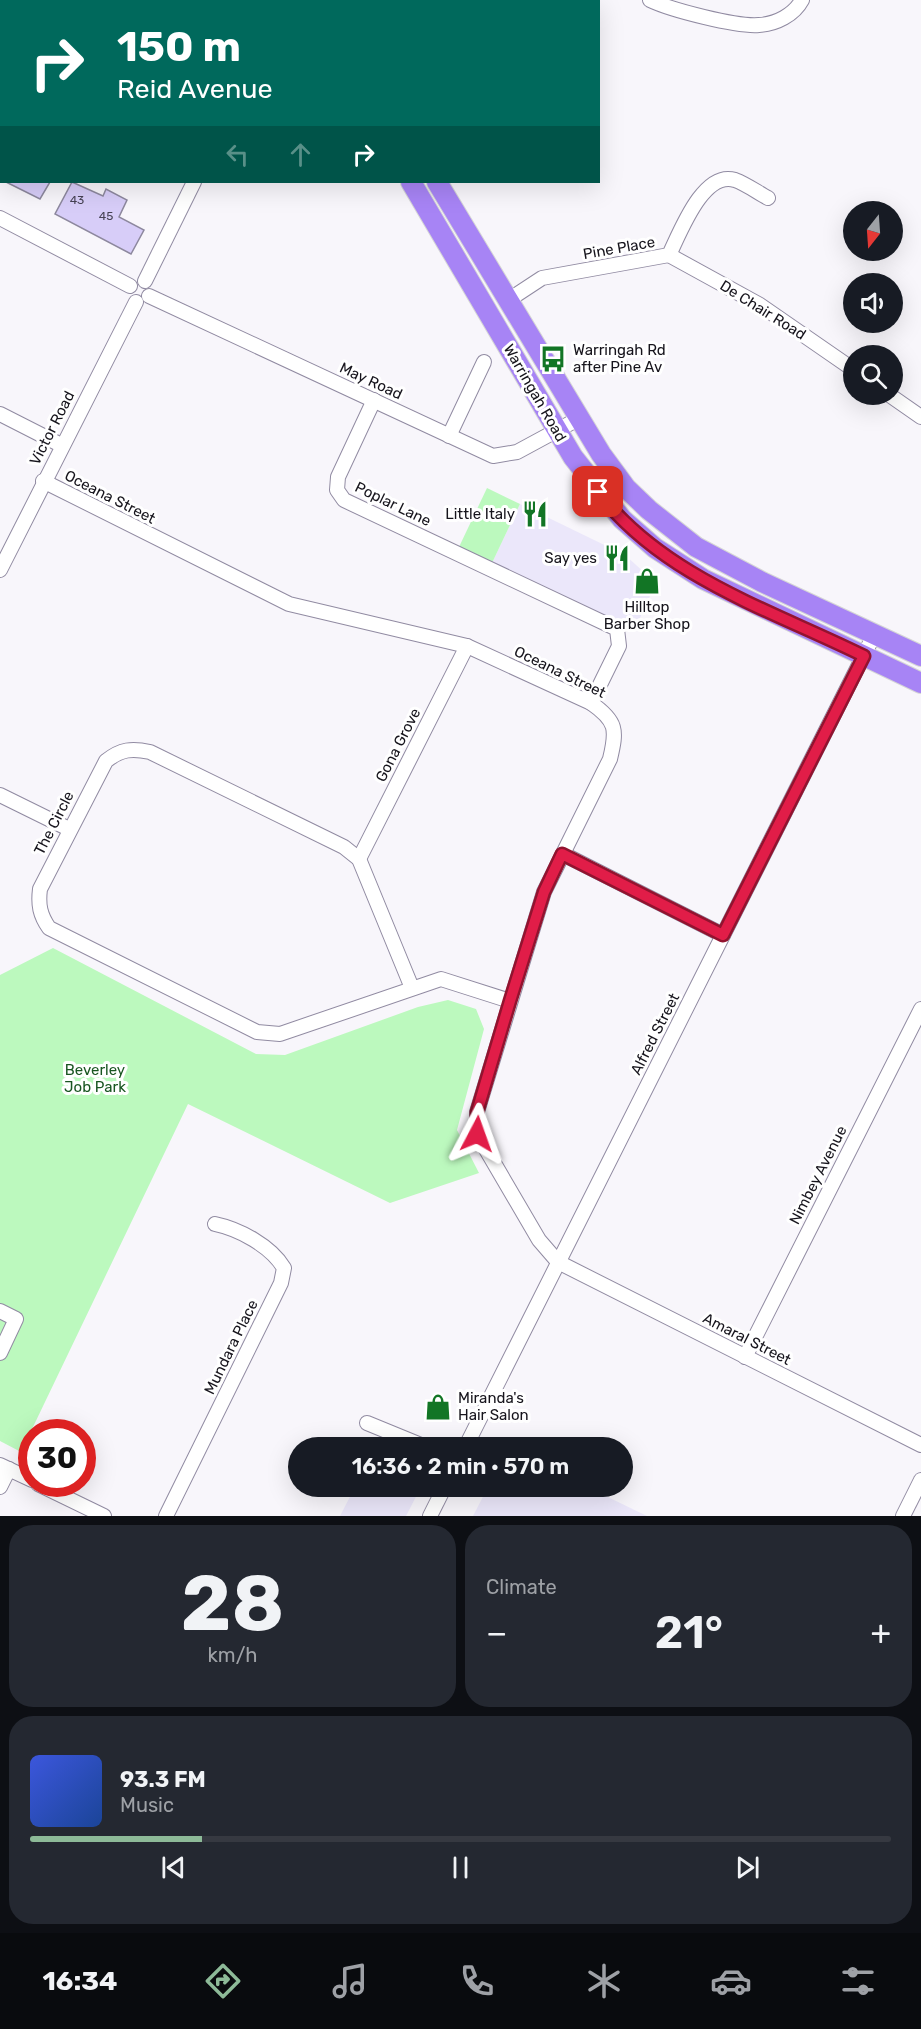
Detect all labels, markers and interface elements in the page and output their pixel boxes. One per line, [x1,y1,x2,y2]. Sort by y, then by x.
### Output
text: 150 m [117,22,241,72]
icon: right [18,24,96,102]
text: Reid Avenue [117,73,273,105]
icon: left [221,138,254,171]
icon: ahead [284,138,317,171]
icon: right [347,138,380,171]
house number: 43 [70,193,84,207]
north arrow [843,201,903,261]
map controls [843,201,903,405]
house number: 45 [99,209,113,223]
street label: Pine Place [582,233,656,263]
button: sound [843,273,903,333]
street label: De Chair Road [717,276,809,344]
street label: Warringah Road [500,341,570,445]
place label: Warringah Rd after Pine Av [573,341,666,376]
bus stop icon: Warringah Rd after Pine Av [538,344,568,374]
button: search [843,345,903,405]
street label: May Road [337,359,405,403]
street label: Victor Road [26,388,78,468]
street label: Oceana Street [62,466,159,528]
pin [572,466,623,517]
icon: arrive [581,475,614,508]
street label: Poplar Lane [352,478,434,530]
restaurant icon: Little Italy [520,499,550,529]
place label: Little Italy [445,505,515,523]
restaurant icon: Say yes [602,543,632,573]
place label: Say yes [544,549,597,567]
shop icon: Hilltop Barber Shop [632,566,662,596]
place label: Hilltop Barber Shop [604,598,690,633]
street label: Oceana Street [511,642,609,702]
street label: Gona Grove [372,705,424,785]
street label: The Circle [30,788,78,858]
street label: Alfred Street [627,990,683,1078]
park label: Beverley Job Park [64,1061,126,1096]
position arrow [445,1102,509,1166]
street label: Nimbey Avenue [785,1123,851,1227]
street label: Mundara Place [200,1297,262,1397]
street label: Amaral Street [700,1309,794,1369]
place label: Miranda's Hair Salon [458,1389,529,1424]
shop icon: Miranda's Hair Salon [423,1392,453,1422]
speed limit sign: 30 [18,1419,96,1497]
text: 16:36 · 2 min · 570 m [352,1453,569,1480]
text: 28 [181,1557,284,1650]
text: Climate [486,1575,557,1599]
text: 21° [655,1606,723,1659]
text: − [486,1613,507,1652]
text: + [870,1613,891,1652]
text: km/h [208,1643,257,1667]
text: 93.3 FM [120,1766,206,1793]
text: Music [120,1793,174,1817]
icon: previous [157,1851,190,1884]
icon: pause [444,1851,477,1884]
icon: next [731,1851,764,1884]
icon: directions [202,1960,244,2002]
icon: music [329,1960,371,2002]
icon: phone [456,1960,498,2002]
icon: climate [583,1960,625,2002]
icon: car [710,1960,752,2002]
icon: filters [837,1960,879,2002]
text: 16:34 [42,1965,118,1997]

